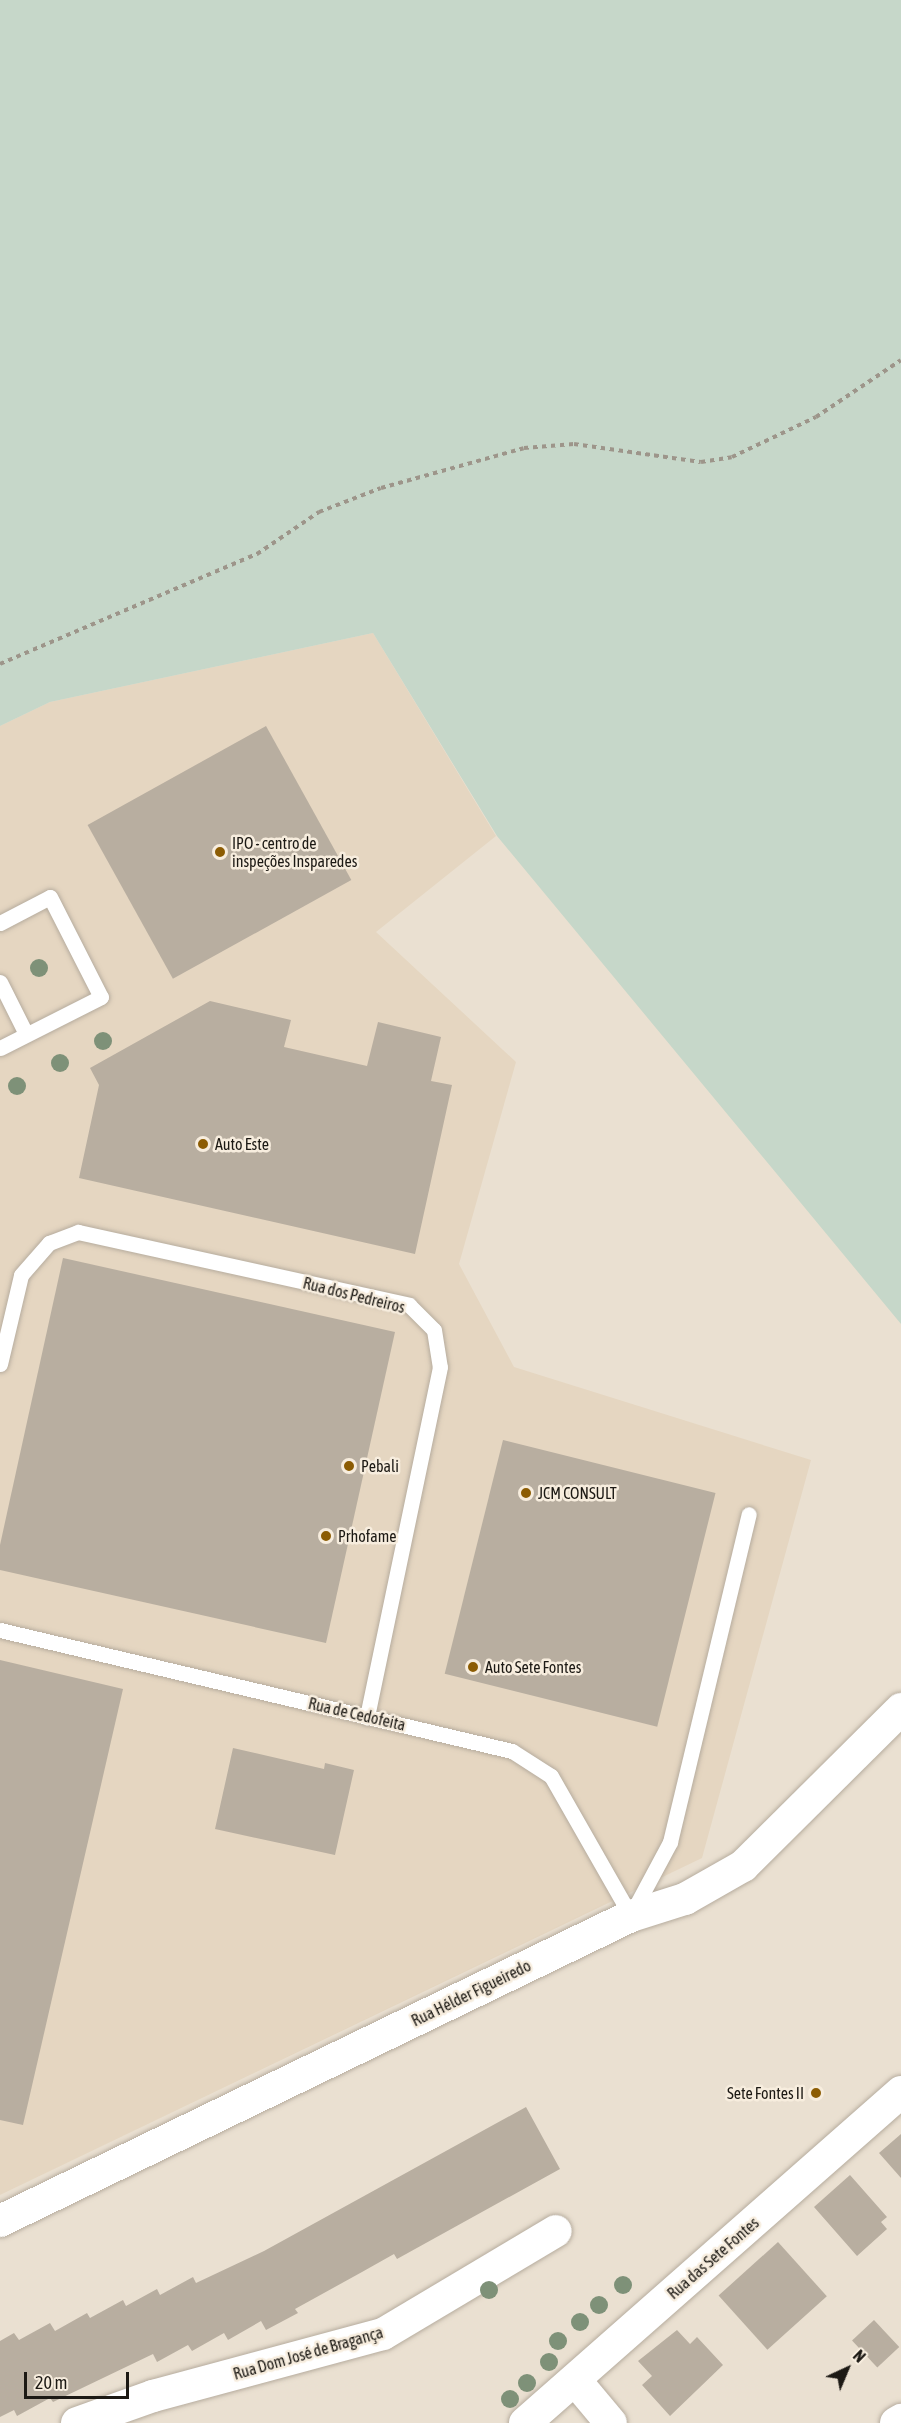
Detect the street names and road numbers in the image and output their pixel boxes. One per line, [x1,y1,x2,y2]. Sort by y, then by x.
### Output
street label: Rua dos Pedreiros [301,1273,407,1317]
street label: Rua de Cedofeita [306,1693,408,1735]
street label: Rua Hélder Figueiredo [408,1956,534,2030]
street label: Rua das Sete Fontes [663,2213,763,2303]
street label: Rua Dom José de Bragança [231,2322,385,2384]

